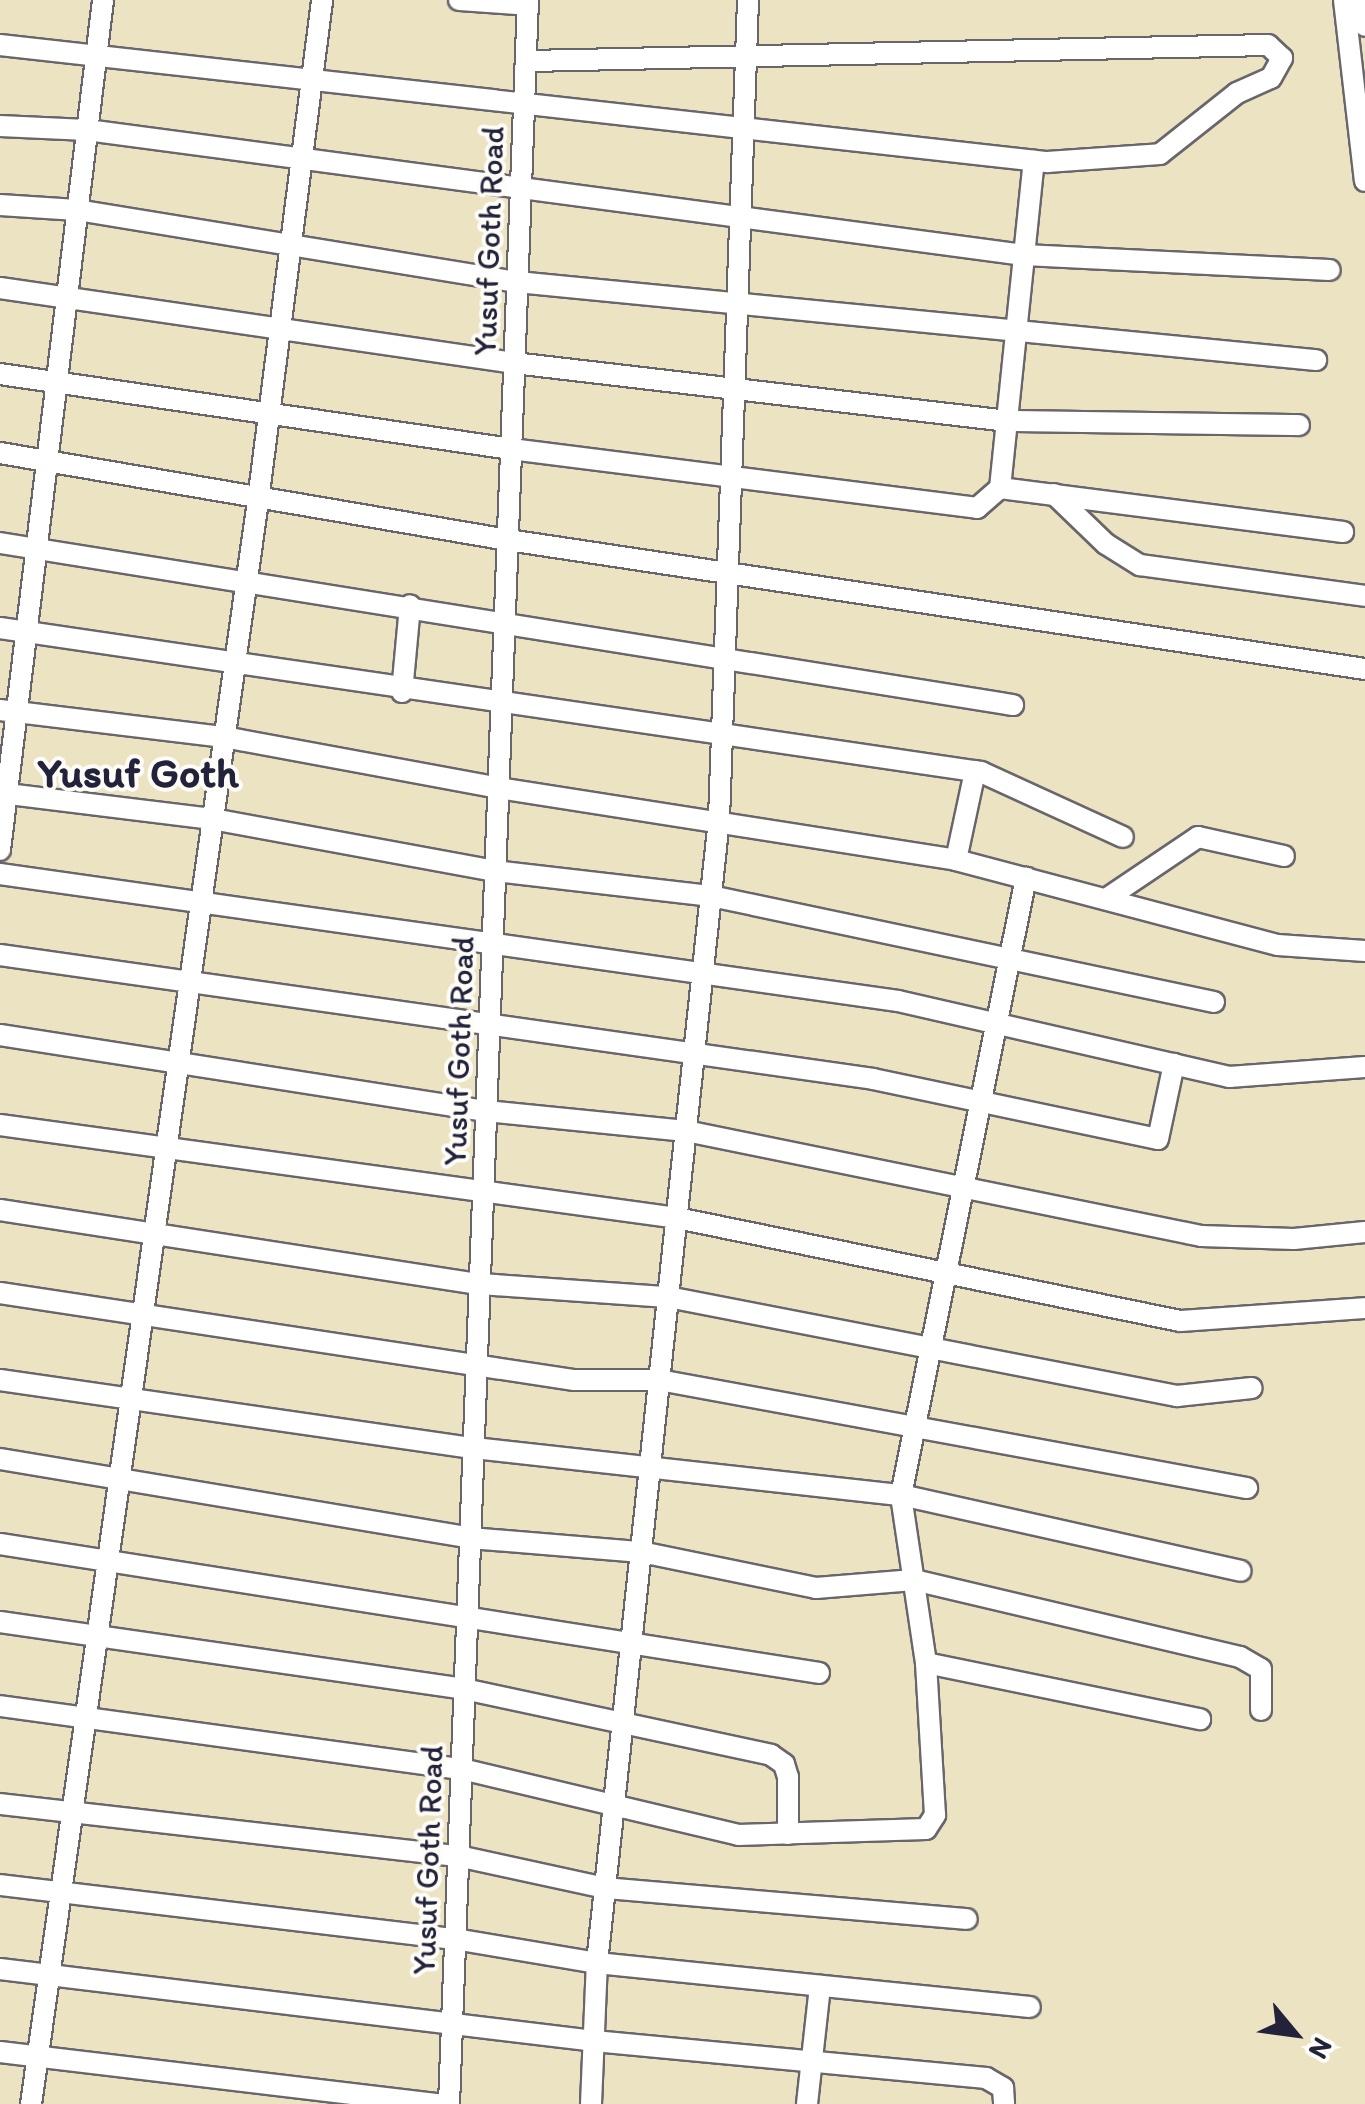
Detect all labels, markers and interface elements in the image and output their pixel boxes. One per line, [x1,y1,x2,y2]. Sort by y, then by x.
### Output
street label: Yusuf Goth Road [466,126,512,356]
district label: Yusuf Goth [38,748,238,798]
street label: Yusuf Goth Road [436,936,482,1166]
street label: Yusuf Goth Road [405,1745,451,1975]
north arrow [1245,1984,1345,2084]
text: N [1302,2032,1341,2065]

